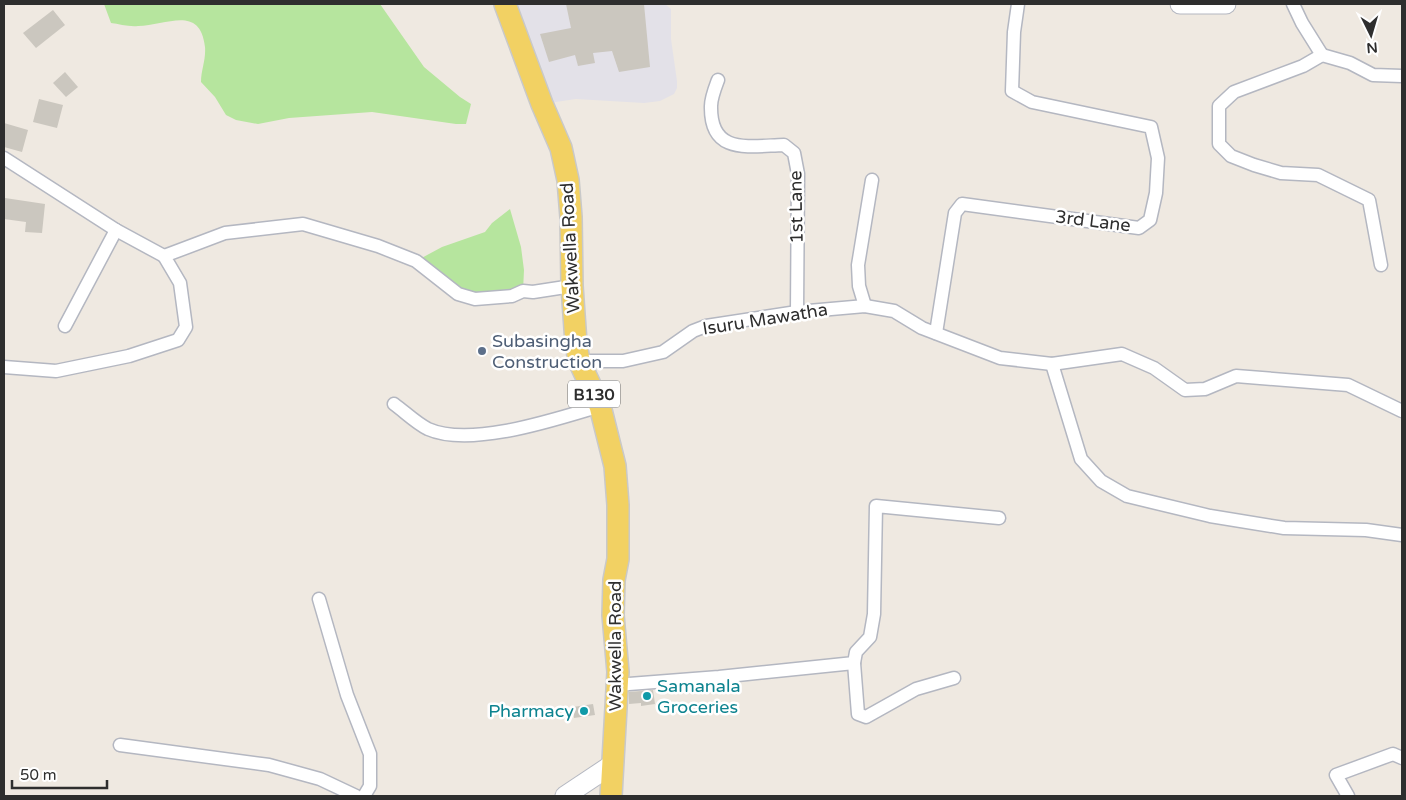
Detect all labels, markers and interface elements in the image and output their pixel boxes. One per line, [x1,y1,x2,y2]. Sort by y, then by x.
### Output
north arrow [1346,10,1396,60]
text: N [1366,38,1378,56]
street label: 1st Lane [784,170,808,244]
street label: Wakwella Road [556,182,584,314]
street label: 3rd Lane [1054,205,1132,237]
street label: Isuru Mawatha [701,298,829,340]
place label: Subasingha Construction [492,330,602,373]
marker: Subasingha Construction [476,345,488,357]
road number: B130 [568,380,620,408]
street label: Wakwella Road [604,581,626,711]
place label: Samanala Groceries [657,675,741,718]
marker: Samanala Groceries [641,690,653,702]
place label: Pharmacy [488,700,574,722]
marker: Pharmacy [578,705,590,717]
scale bar [12,758,108,790]
text: 50 m [20,766,57,784]

